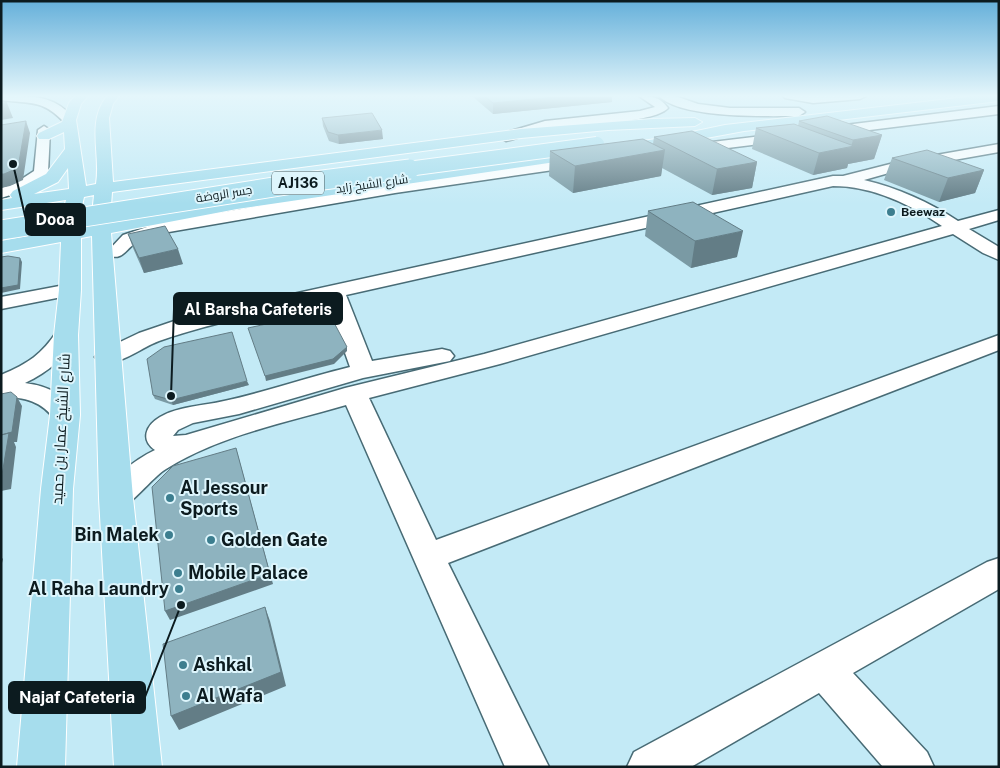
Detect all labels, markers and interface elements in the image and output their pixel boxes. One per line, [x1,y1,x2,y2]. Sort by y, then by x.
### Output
road number: AJ136 [272,172,324,194]
street label: شارع الشيخ زايد [335,172,409,197]
street label: جسر الروضة [195,183,253,205]
callout: Dooa [26,204,85,235]
place label: Beewaz [901,205,945,219]
marker: Beewaz [885,206,897,218]
text: Dooa [36,210,74,229]
callout: Al Barsha Cafeteris [174,293,342,324]
text: Al Barsha Cafeteris [184,300,332,319]
street label: شارع الشيخ عمار بن حميد [48,353,76,505]
place label: Al Jessour Sports [180,477,269,519]
marker: Al Jessour Sports [164,492,176,504]
place label: Bin Malek [74,524,160,545]
marker: Bin Malek [163,529,175,541]
place label: Golden Gate [221,529,328,550]
marker: Golden Gate [205,534,217,546]
place label: Mobile Palace [188,562,308,583]
marker: Mobile Palace [172,567,184,579]
place label: Al Raha Laundry [28,578,169,599]
marker: Al Raha Laundry [173,583,185,595]
place label: Ashkal [193,654,252,675]
marker: Ashkal [177,659,189,671]
callout: Najaf Cafeteria [9,682,145,713]
place label: Al Wafa [196,685,263,706]
text: Najaf Cafeteria [19,688,135,707]
marker: Al Wafa [180,690,192,702]

